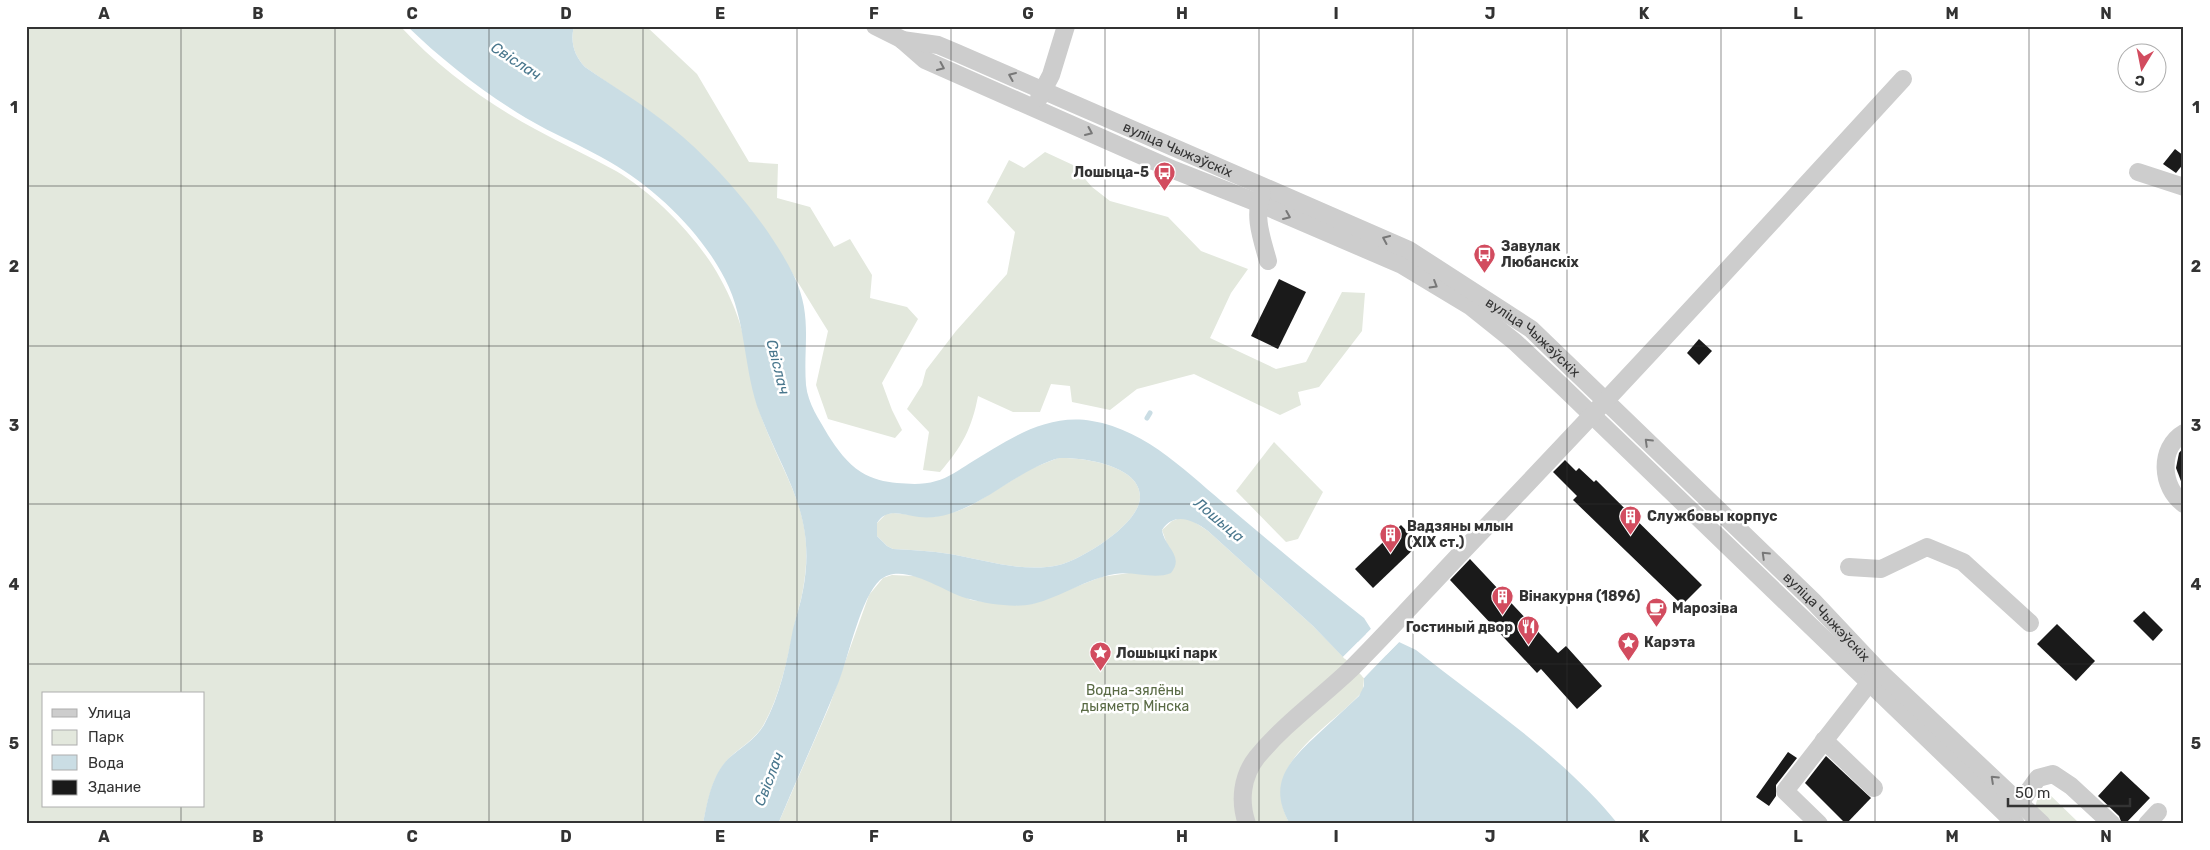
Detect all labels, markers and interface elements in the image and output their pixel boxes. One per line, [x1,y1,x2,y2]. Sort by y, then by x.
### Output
text: A [98,4,110,23]
text: B [252,4,264,23]
text: C [406,4,418,23]
text: D [560,4,572,23]
text: E [715,4,725,23]
text: F [869,4,879,23]
text: G [1022,4,1034,23]
text: H [1176,4,1188,23]
text: I [1333,4,1339,23]
text: J [1485,4,1495,23]
text: K [1639,4,1650,23]
text: L [1793,4,1803,23]
text: M [1945,4,1959,23]
text: N [2100,4,2112,23]
water label: Свіслач [488,38,545,84]
north arrow [2118,42,2168,92]
one-way arrow [936,60,945,71]
text: С [2133,71,2146,90]
one-way arrow [1009,72,1017,82]
text: 1 [10,98,18,117]
text: 1 [2192,98,2200,117]
street label: вуліца Чыжэўскіх [1121,118,1236,181]
one-way arrow [1084,126,1093,136]
bus stop icon: Лошыца-5 [1153,160,1177,191]
place label: Лошыца-5 [1074,164,1149,181]
one-way arrow [1282,210,1291,220]
one-way arrow [1382,235,1391,246]
place label: Завулак Любанскіх [1501,238,1579,271]
bus stop icon: Завулак Любанскіх [1473,242,1497,273]
text: 2 [9,257,19,276]
text: 2 [2191,257,2201,276]
one-way arrow [1429,278,1438,288]
street label: вуліца Чыжэўскіх [1482,293,1584,381]
water label: Свіслач [762,338,794,397]
text: 3 [9,416,19,435]
text: 3 [2191,416,2201,435]
one-way arrow [1645,439,1654,448]
water label: Лошыца [1190,493,1248,546]
building icon: Службовы корпус [1619,504,1643,535]
place label: Службовы корпус [1647,508,1777,525]
place label: Вадзяны млын (XIX ст.) [1407,518,1513,551]
building icon: Вадзяны млын (XIX ст.) [1379,522,1403,553]
one-way arrow [1762,552,1771,561]
street label: вуліца Чыжэўскіх [1780,568,1874,665]
text: 4 [9,575,20,594]
text: 4 [2191,575,2202,594]
building icon: Вінакурня (1896) [1491,584,1515,615]
place label: Вінакурня (1896) [1519,588,1640,605]
cafe icon: Марозіва [1644,596,1668,627]
place label: Марозіва [1672,600,1738,617]
restaurant icon: Гостиный двор [1517,615,1541,646]
place label: Гостиный двор [1406,619,1513,636]
place icon: Карэта [1616,630,1640,661]
place label: Карэта [1644,634,1695,651]
place icon: Лошыцкі парк [1088,641,1112,672]
place label: Лошыцкі парк [1116,645,1218,662]
park label: Водна-зялёны дыяметр Мінска [1081,682,1189,715]
legend [42,692,205,808]
text: Улица [88,704,131,722]
text: Парк [88,728,124,746]
text: 5 [9,734,19,753]
text: 5 [2191,734,2201,753]
water label: Свіслач [751,749,788,808]
text: Вода [88,754,124,772]
scale bar [2008,775,2130,807]
one-way arrow [1990,776,1999,785]
text: Здание [88,778,141,796]
text: 50 m [2015,784,2050,802]
text: A [98,827,110,846]
text: B [252,827,264,846]
text: C [406,827,418,846]
text: D [560,827,572,846]
text: E [715,827,725,846]
text: F [869,827,879,846]
text: G [1022,827,1034,846]
text: H [1176,827,1188,846]
text: I [1333,827,1339,846]
text: J [1485,827,1495,846]
text: K [1639,827,1650,846]
text: L [1793,827,1803,846]
text: M [1945,827,1959,846]
text: N [2100,827,2112,846]

